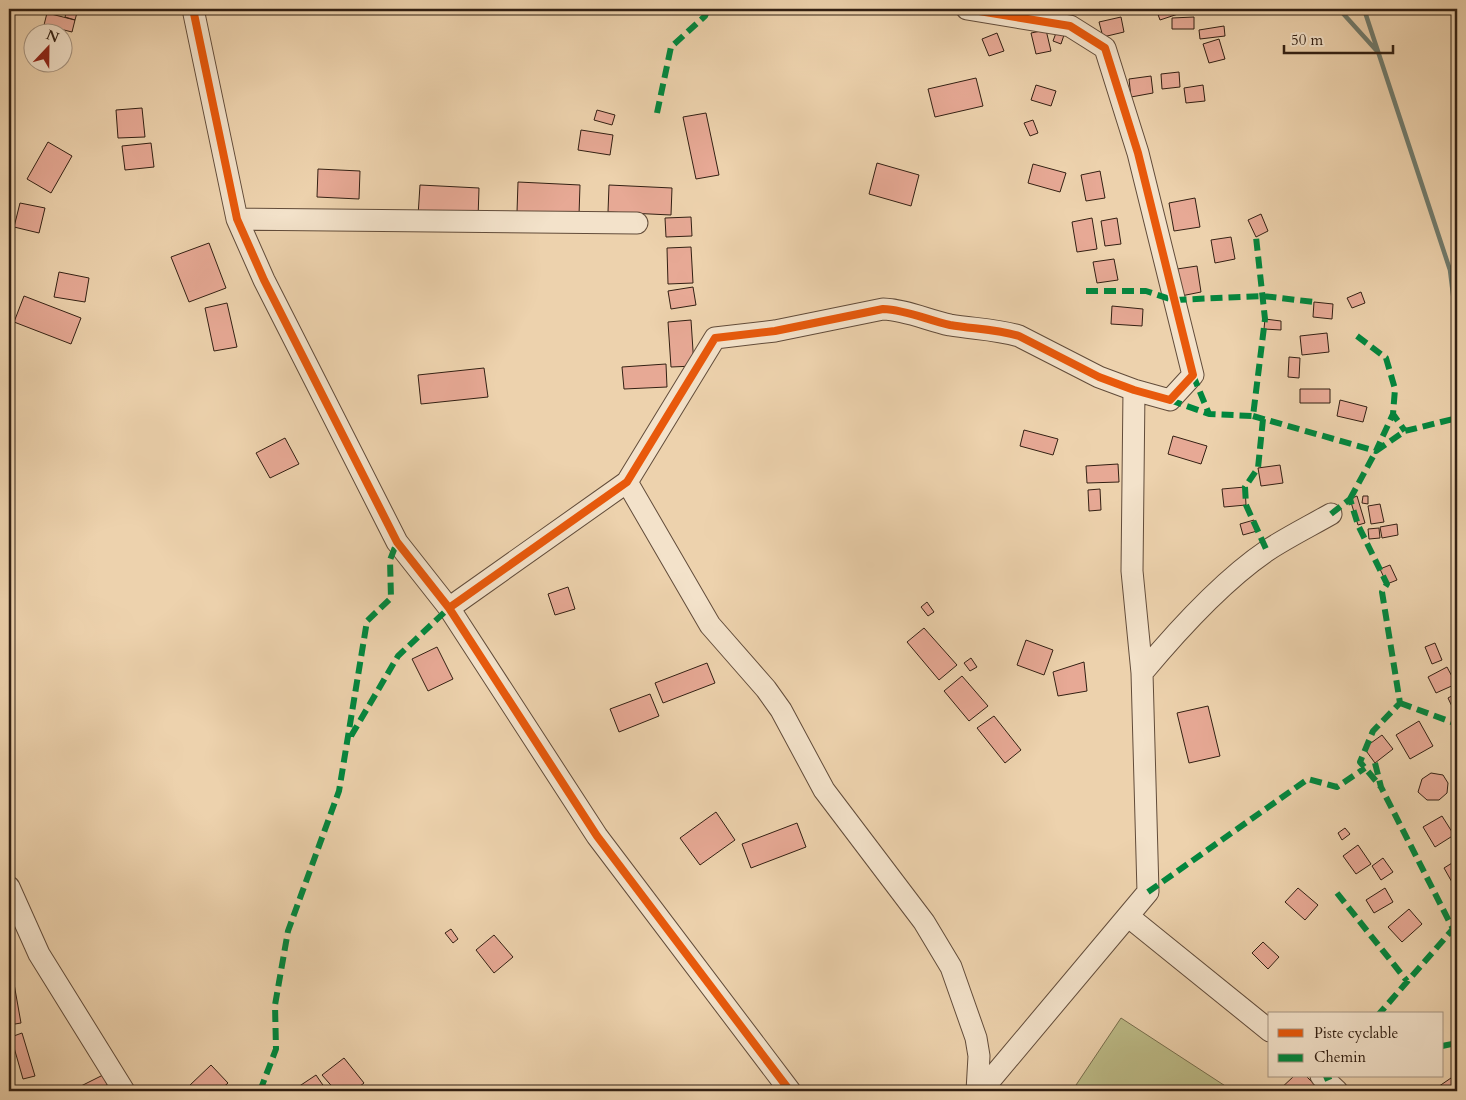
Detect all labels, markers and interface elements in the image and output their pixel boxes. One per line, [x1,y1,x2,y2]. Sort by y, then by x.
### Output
north arrow [22,22,72,72]
scale bar [1284,22,1392,54]
text: N [43,25,62,47]
text: 50 m [1291,30,1323,50]
legend [1268,1012,1444,1078]
text: Piste cyclable [1314,1023,1398,1043]
text: Chemin [1314,1047,1366,1067]

